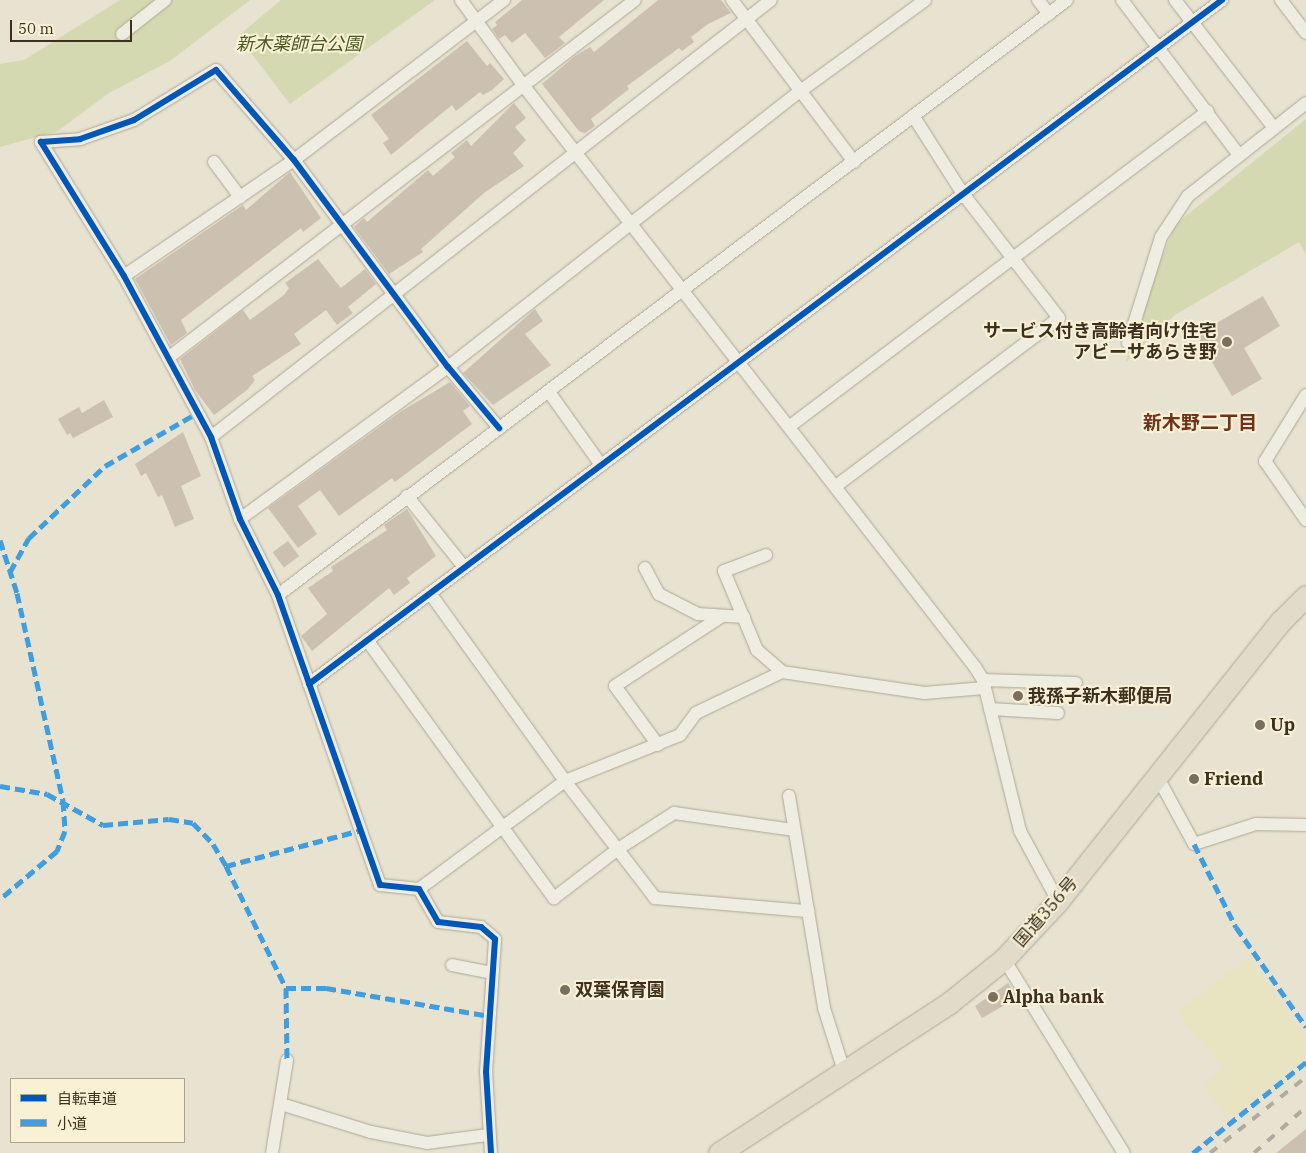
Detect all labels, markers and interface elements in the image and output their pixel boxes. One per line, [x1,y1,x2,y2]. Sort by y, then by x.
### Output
scale bar [12,10,135,42]
text: 50 m [18,19,54,38]
park label: 新木薬師台公園 [236,33,362,55]
place label: サービス付き高齢者向け住宅 アビーサあらき野 [983,321,1217,364]
marker: サービス付き高齢者向け住宅 アビーサあらき野 [1221,336,1233,348]
district label: 新木野二丁目 [1143,412,1257,434]
place label: 我孫子新木郵便局 [1028,685,1172,707]
marker: 我孫子新木郵便局 [1012,690,1024,702]
place label: Up [1270,714,1295,736]
marker: Up [1254,719,1266,731]
place label: Friend [1204,768,1263,790]
marker: Friend [1188,773,1200,785]
street label: 国道356号 [1010,872,1082,952]
place label: 双葉保育園 [575,979,665,1001]
marker: 双葉保育園 [559,984,571,996]
place label: Alpha bank [1003,986,1104,1008]
marker: Alpha bank [987,991,999,1003]
legend [10,1078,185,1143]
text: 自転車道 [57,1089,117,1108]
text: 小道 [57,1114,87,1133]

